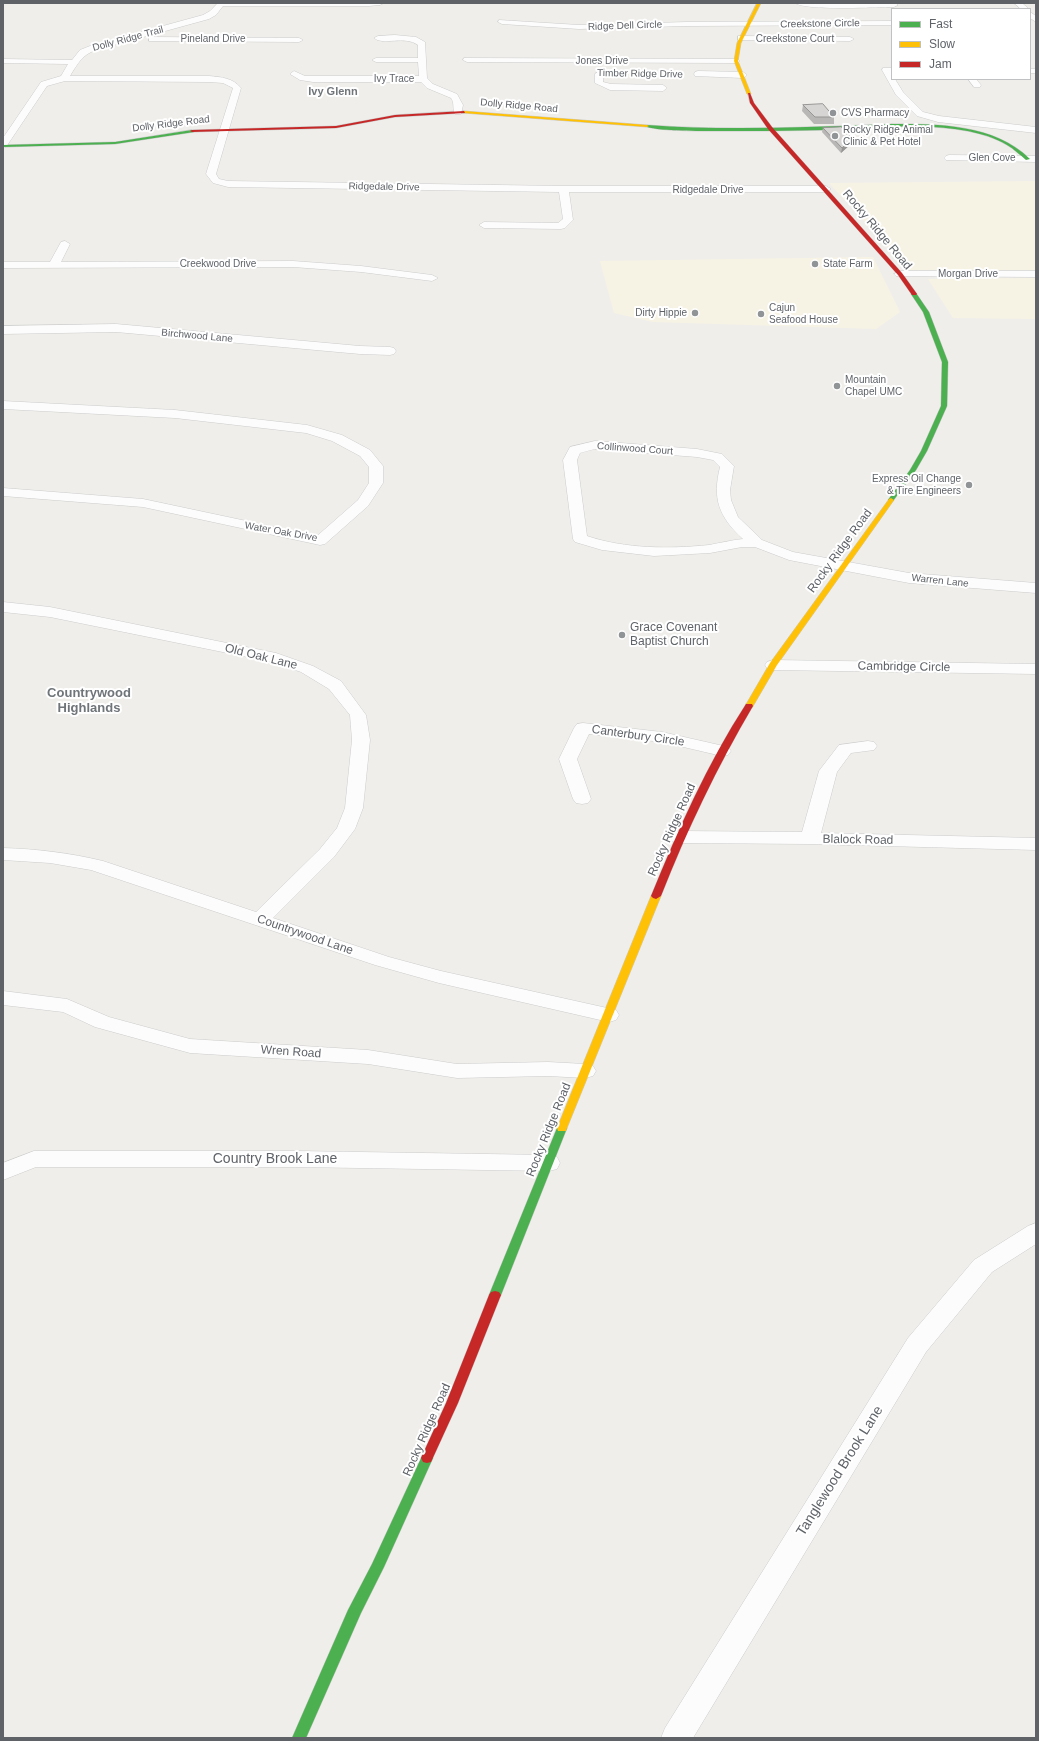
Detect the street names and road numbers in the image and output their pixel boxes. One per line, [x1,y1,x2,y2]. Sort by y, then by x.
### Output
street label: Creekstone Circle [780,17,860,31]
street label: Ridge Dell Circle [588,19,662,33]
street label: Dolly Ridge Trail [91,24,165,54]
street label: Pineland Drive [180,33,246,45]
street label: Creekstone Court [756,33,834,45]
street label: Jones Drive [576,55,628,67]
street label: Timber Ridge Drive [597,67,683,81]
street label: Ivy Trace [374,73,414,85]
street label: Dolly Ridge Road [480,97,558,115]
street label: Dolly Ridge Road [132,113,210,135]
street label: Glen Cove [968,152,1016,164]
street label: Ridgedale Drive [348,180,420,194]
street label: Ridgedale Drive [672,184,744,196]
street label: Rocky Ridge Road [839,187,915,273]
street label: Creekwood Drive [180,258,256,270]
street label: Morgan Drive [938,268,998,280]
street label: Birchwood Lane [161,327,233,345]
street label: Collinwood Court [597,440,673,458]
street label: Rocky Ridge Road [805,506,875,596]
street label: Water Oak Drive [244,520,318,544]
street label: Warren Lane [911,572,969,590]
street label: Old Oak Lane [223,641,299,673]
street label: Cambridge Circle [858,659,950,675]
street label: Canterbury Circle [591,722,685,750]
street label: Rocky Ridge Road [645,781,699,879]
street label: Blalock Road [823,832,893,848]
street label: Countrywood Lane [255,912,355,958]
street label: Wren Road [260,1043,322,1061]
street label: Rocky Ridge Road [524,1081,574,1179]
street label: Country Brook Lane [213,1151,337,1167]
street label: Rocky Ridge Road [400,1381,454,1479]
street label: Tanglewood Brook Lane [793,1403,887,1539]

